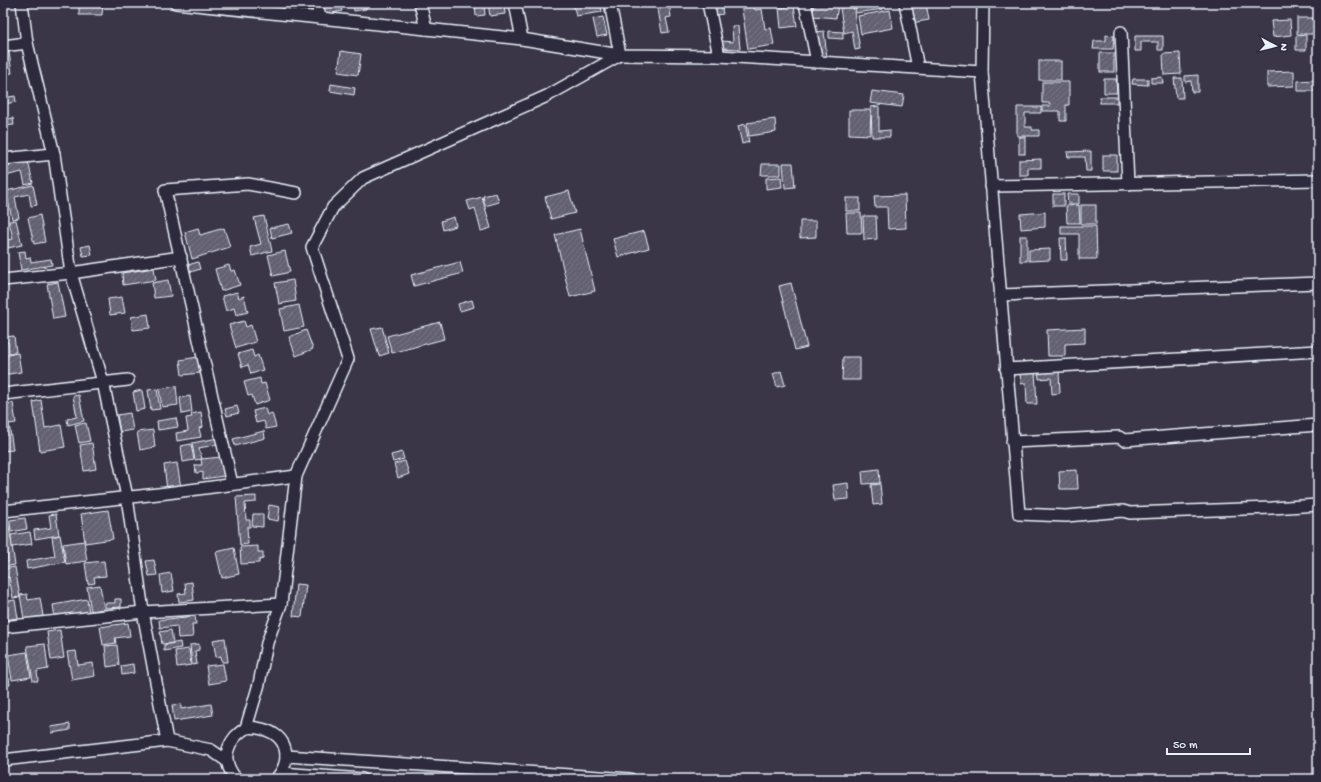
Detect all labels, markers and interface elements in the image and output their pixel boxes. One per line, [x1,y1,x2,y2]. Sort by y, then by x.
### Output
north arrow [1255,26,1295,66]
text: N [1277,43,1289,51]
scale bar [1167,730,1250,756]
text: 50 m [1173,739,1198,753]

